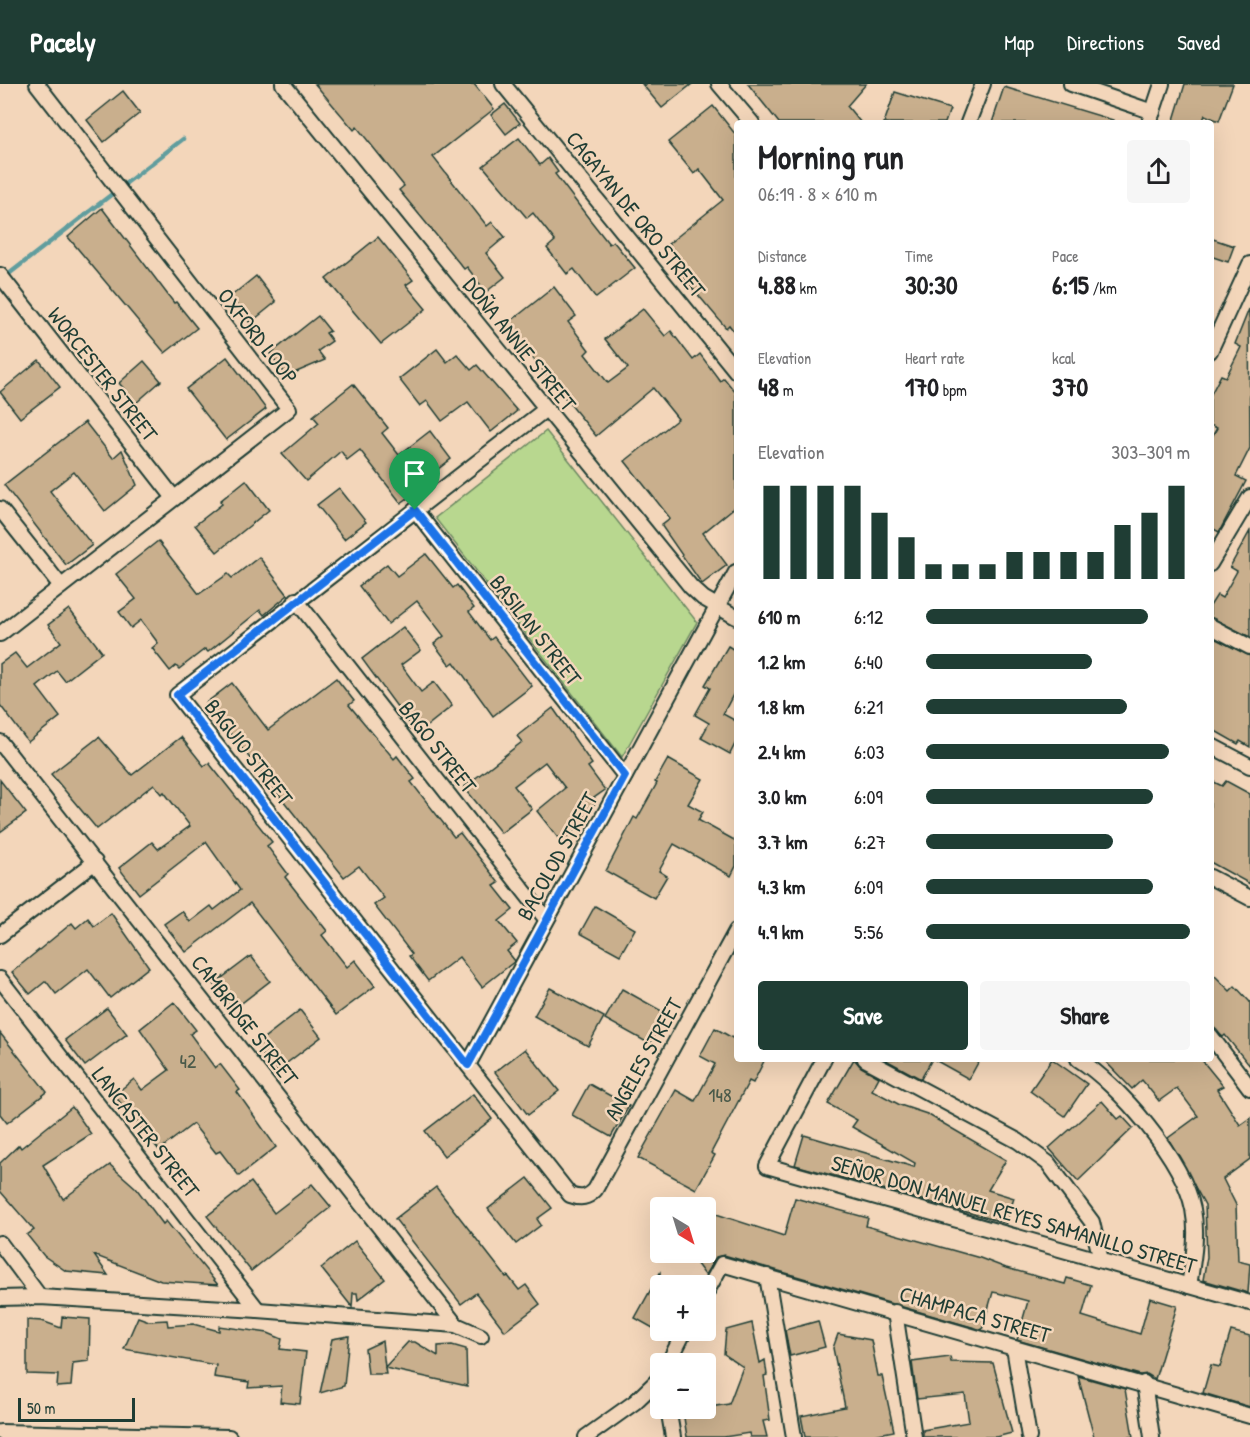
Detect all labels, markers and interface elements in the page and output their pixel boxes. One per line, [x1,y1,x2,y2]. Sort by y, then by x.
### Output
text: Pacely [30,23,96,61]
text: Map [1004,28,1034,57]
text: Directions [1067,28,1144,57]
text: Saved [1177,28,1220,57]
street label: CAGAYAN DE ORO STREET [559,124,713,304]
text: Morning run [758,135,904,179]
button: share [1127,140,1190,203]
text: 06:19 · 8 × 610 m [758,180,877,207]
text: Distance [758,245,807,267]
text: Time [905,245,933,267]
text: Pace [1052,245,1079,267]
text: 4.88 [758,267,796,302]
text: 30:30 [905,267,958,302]
text: 6:15 [1052,267,1089,302]
street label: DOÑA ANNIE STREET [457,271,584,418]
text: km [796,277,817,299]
text: /km [1089,277,1117,299]
street label: OXFORD LOOP [211,282,305,390]
street label: WORCESTER STREET [41,301,165,448]
text: Elevation [758,347,811,369]
text: Heart rate [905,347,965,369]
text: kcal [1052,347,1075,369]
text: 48 [758,369,779,404]
text: 170 [905,369,939,404]
text: 370 [1052,369,1088,404]
text: m [779,379,794,401]
text: bpm [939,379,967,401]
text: Elevation [758,438,824,465]
text: 303–309 m [1111,438,1190,465]
pin [389,448,440,510]
icon: arrive [398,457,431,490]
street label: BASILAN STREET [483,568,589,692]
text: 610 m [758,603,800,630]
text: 6:12 [854,603,883,630]
text: 1.2 km [758,648,805,675]
text: 6:40 [854,648,883,675]
street label: BAGUIO STREET [198,693,300,812]
text: 1.8 km [758,693,805,720]
text: 6:21 [854,693,883,720]
street label: BAGO STREET [392,694,484,800]
text: 2.4 km [758,738,806,765]
text: 6:03 [854,738,885,765]
text: 3.0 km [758,783,807,810]
text: 6:09 [854,783,883,810]
street label: BACOLOD STREET [509,786,605,925]
text: 3.7 km [758,828,808,855]
text: 6:27 [854,828,886,855]
text: 4.3 km [758,873,805,900]
text: 6:09 [854,873,883,900]
text: 4.9 km [758,918,804,945]
text: 5:56 [854,918,884,945]
street label: CAMBRIDGE STREET [185,948,306,1092]
button: Save [758,981,968,1050]
button: Share [980,981,1190,1050]
street label: ANGELES STREET [597,992,689,1126]
house number: 42 [180,1047,197,1074]
street label: LANCASTER STREET [85,1060,207,1204]
house number: 148 [708,1081,732,1108]
street label: SEÑOR DON MANUEL REYES SAMANILLO STREET [828,1147,1201,1281]
north arrow [650,1197,716,1263]
map controls [650,1197,716,1419]
button: + [650,1275,716,1341]
street label: CHAMPACA STREET [896,1278,1055,1350]
button: − [650,1353,716,1419]
scale bar [18,1395,135,1422]
text: 50 m [27,1397,56,1419]

